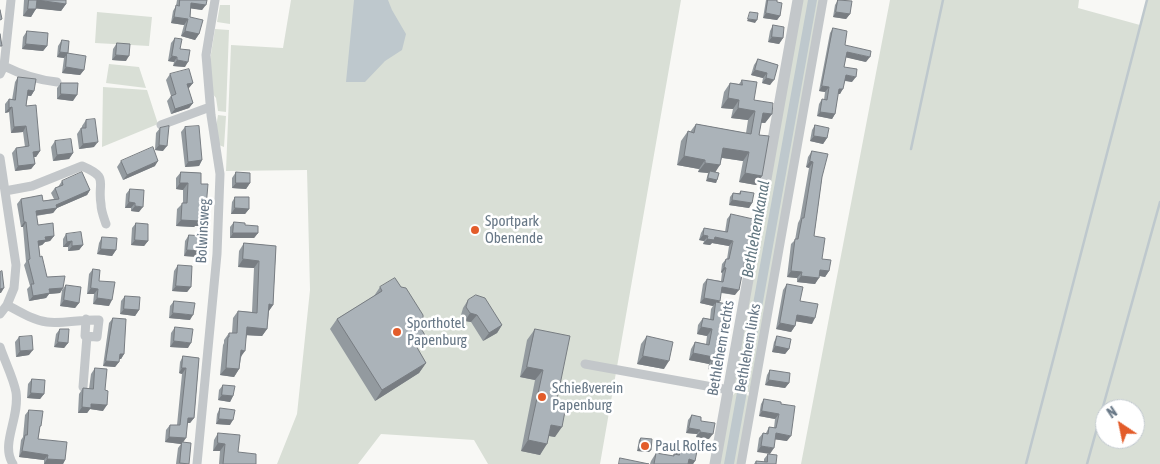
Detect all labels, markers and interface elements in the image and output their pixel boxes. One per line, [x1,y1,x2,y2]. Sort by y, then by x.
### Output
water label: Bethlehemkanal [738,179,774,279]
street label: Bolwinsweg [192,198,214,264]
place label: Sportpark Obenende [485,212,543,247]
marker: Sportpark Obenende [469,224,481,236]
street label: Bethlehem rechts [704,299,738,397]
street label: Bethlehem links [731,302,765,394]
place label: Sporthotel Papenburg [407,314,467,349]
marker: Sporthotel Papenburg [391,326,403,338]
place label: Schießverein Papenburg [552,379,623,414]
marker: Schießverein Papenburg [536,391,548,403]
north arrow [1095,399,1145,449]
text: N [1104,403,1120,421]
place label: Paul Rolfes [655,437,717,455]
marker: Paul Rolfes [639,440,651,452]

